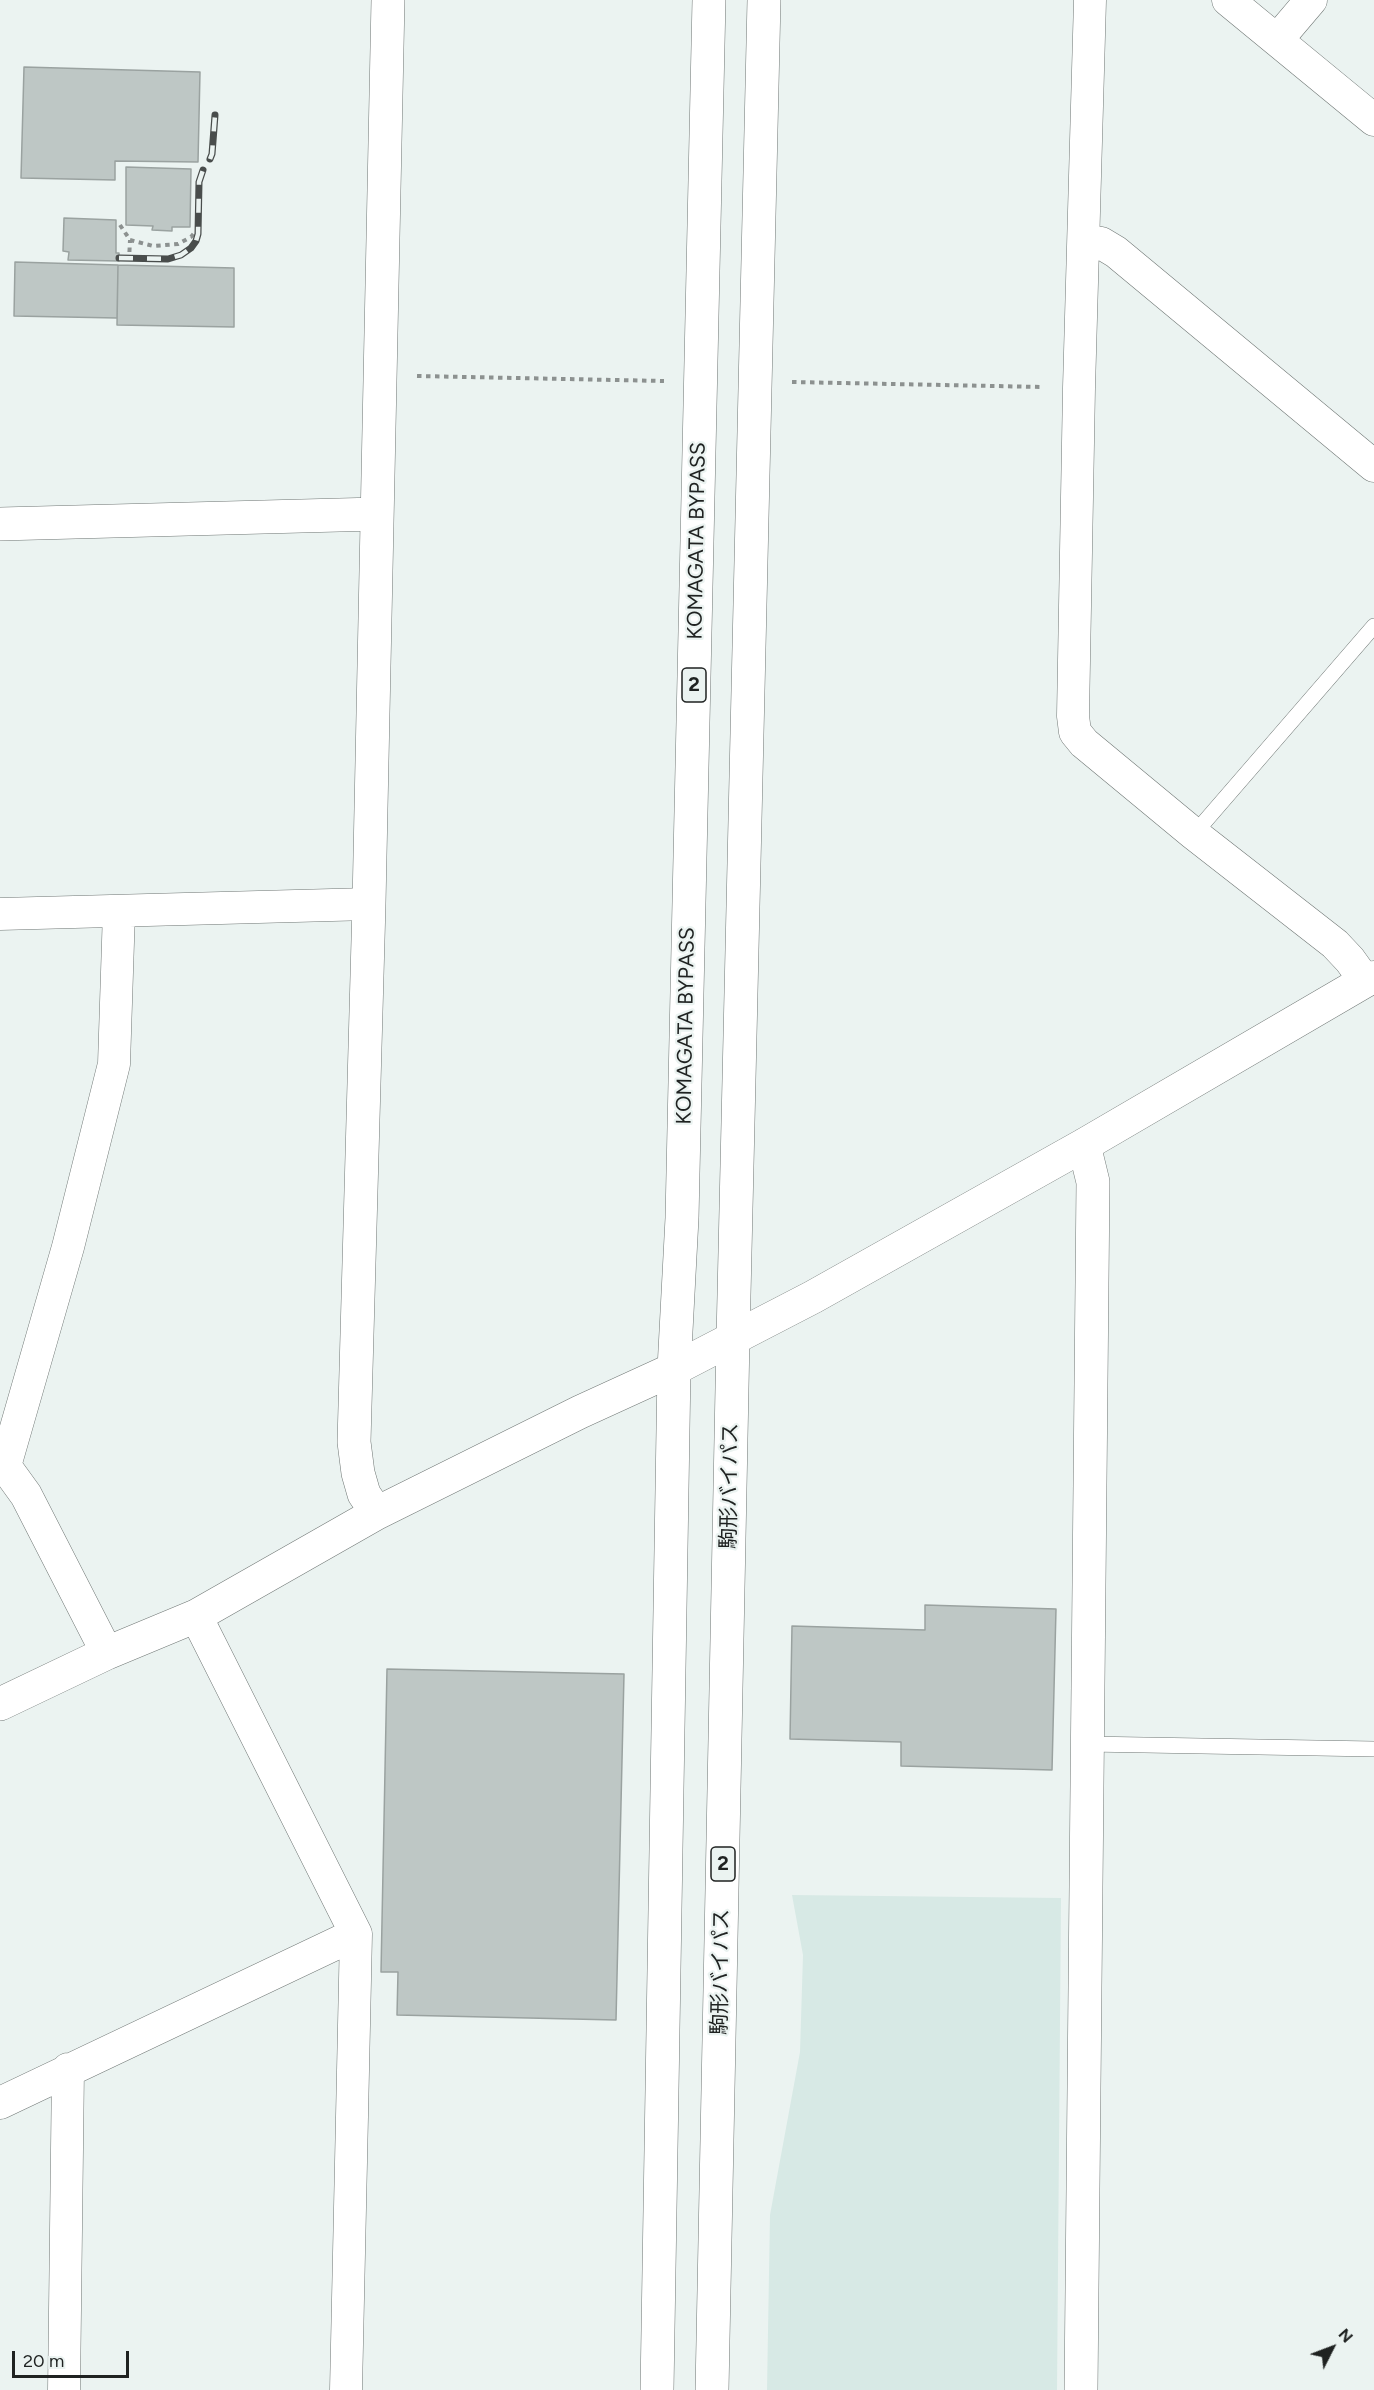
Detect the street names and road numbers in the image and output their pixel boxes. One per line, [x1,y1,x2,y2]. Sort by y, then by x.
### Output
street label: KOMAGATA BYPASS [683,442,711,640]
road number: 2 [682,668,706,702]
street label: KOMAGATA BYPASS [672,927,700,1125]
street label: 駒形バイパス [716,1423,744,1549]
road number: 2 [711,1847,735,1881]
street label: 駒形バイパス [707,1909,735,2035]

